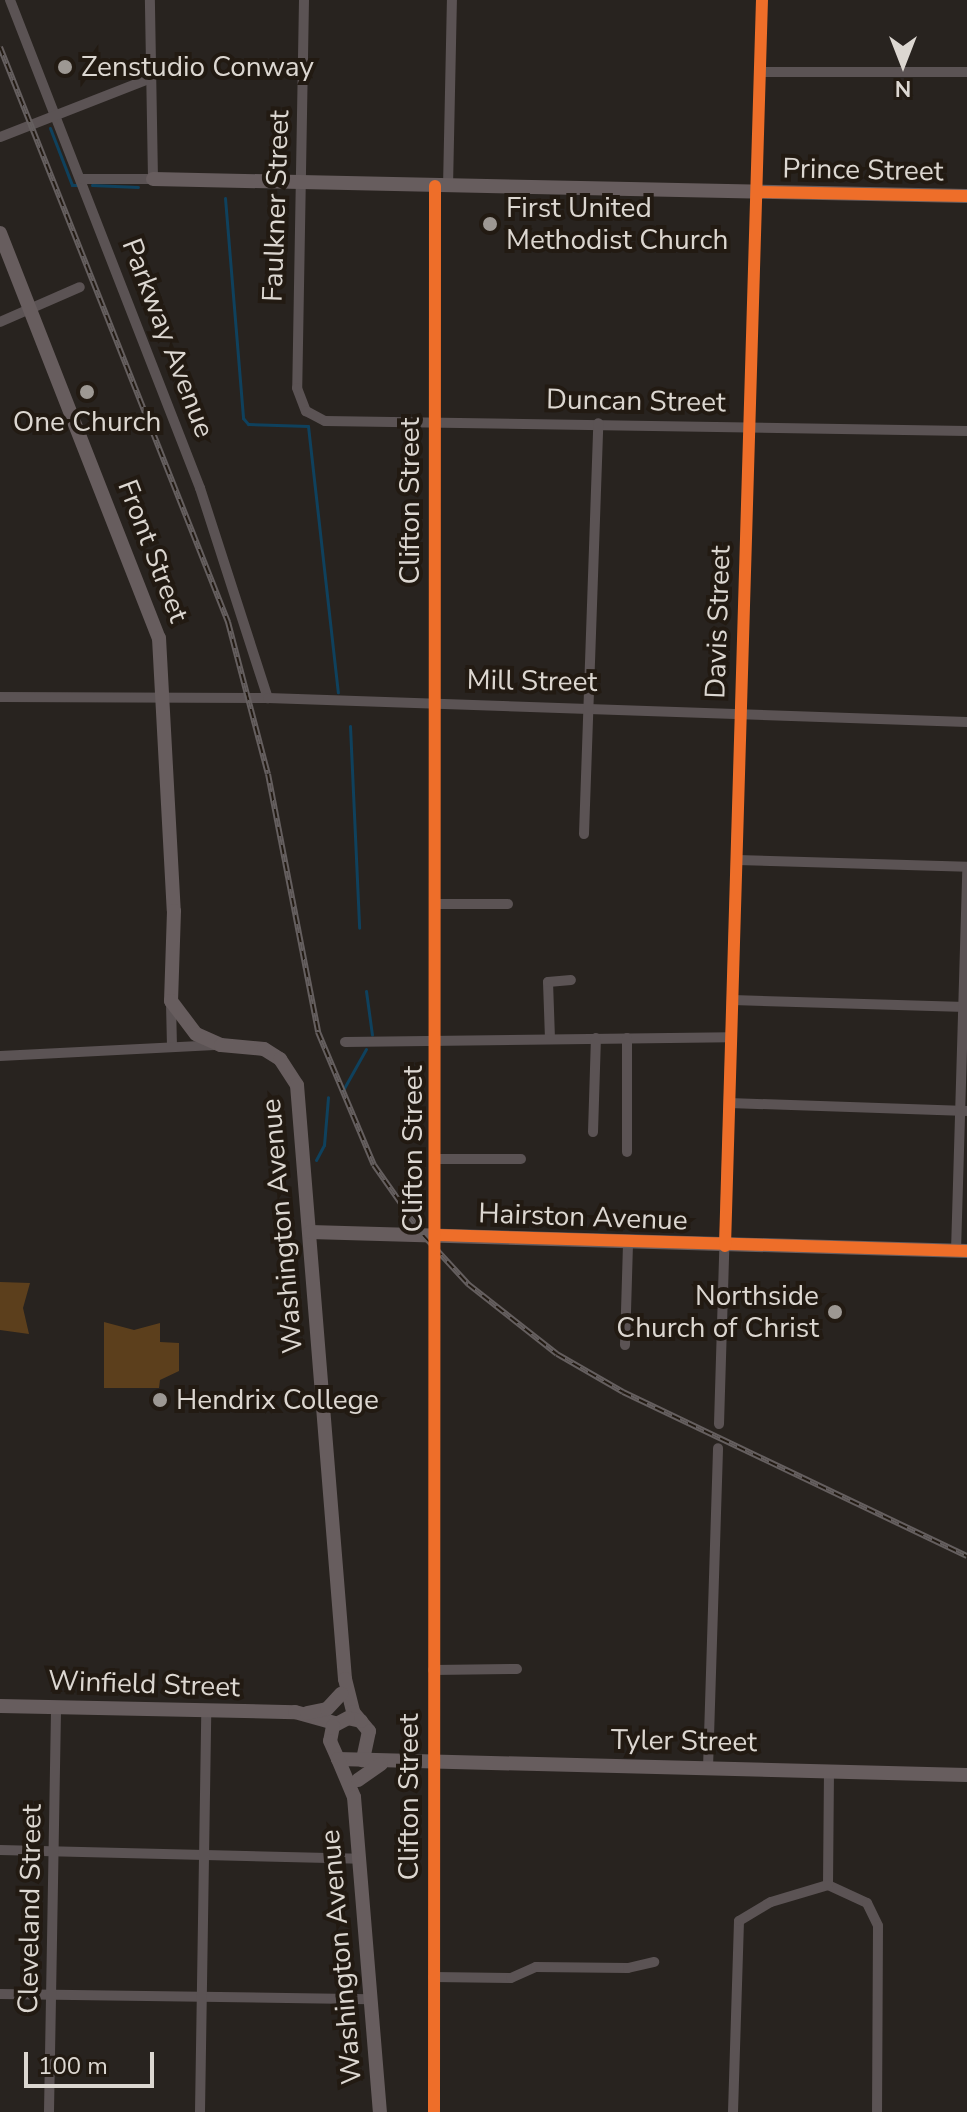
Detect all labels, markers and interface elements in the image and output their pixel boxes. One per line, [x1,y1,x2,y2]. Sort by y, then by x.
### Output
north arrow [863,24,943,104]
place label: Zenstudio Conway [81,50,314,84]
marker: Zenstudio Conway [56,58,74,76]
text: N [895,73,911,103]
street label: Faulkner Street [256,109,296,303]
street label: Prince Street [782,152,944,188]
place label: First United Methodist Church [506,191,728,257]
marker: First United Methodist Church [481,215,499,233]
street label: Parkway Avenue [115,234,221,442]
marker: One Church [78,383,96,401]
street label: Duncan Street [546,383,726,419]
place label: One Church [13,405,161,439]
street label: Clifton Street [393,417,427,585]
street label: Front Street [110,475,196,627]
street label: Davis Street [699,545,737,699]
street label: Mill Street [466,663,598,699]
street label: Clifton Street [396,1065,430,1233]
street label: Washington Avenue [254,1097,310,1355]
street label: Hairston Avenue [478,1197,688,1237]
place label: Northside Church of Christ [616,1279,819,1345]
marker: Northside Church of Christ [826,1303,844,1321]
place label: Hendrix College [176,1383,379,1417]
marker: Hendrix College [151,1391,169,1409]
street label: Winfield Street [48,1664,240,1704]
street label: Clifton Street [392,1713,426,1881]
street label: Tyler Street [611,1723,757,1759]
street label: Cleveland Street [11,1804,49,2014]
street label: Washington Avenue [313,1828,369,2086]
scale bar [28,2036,158,2086]
text: 100 m [38,2050,108,2082]

